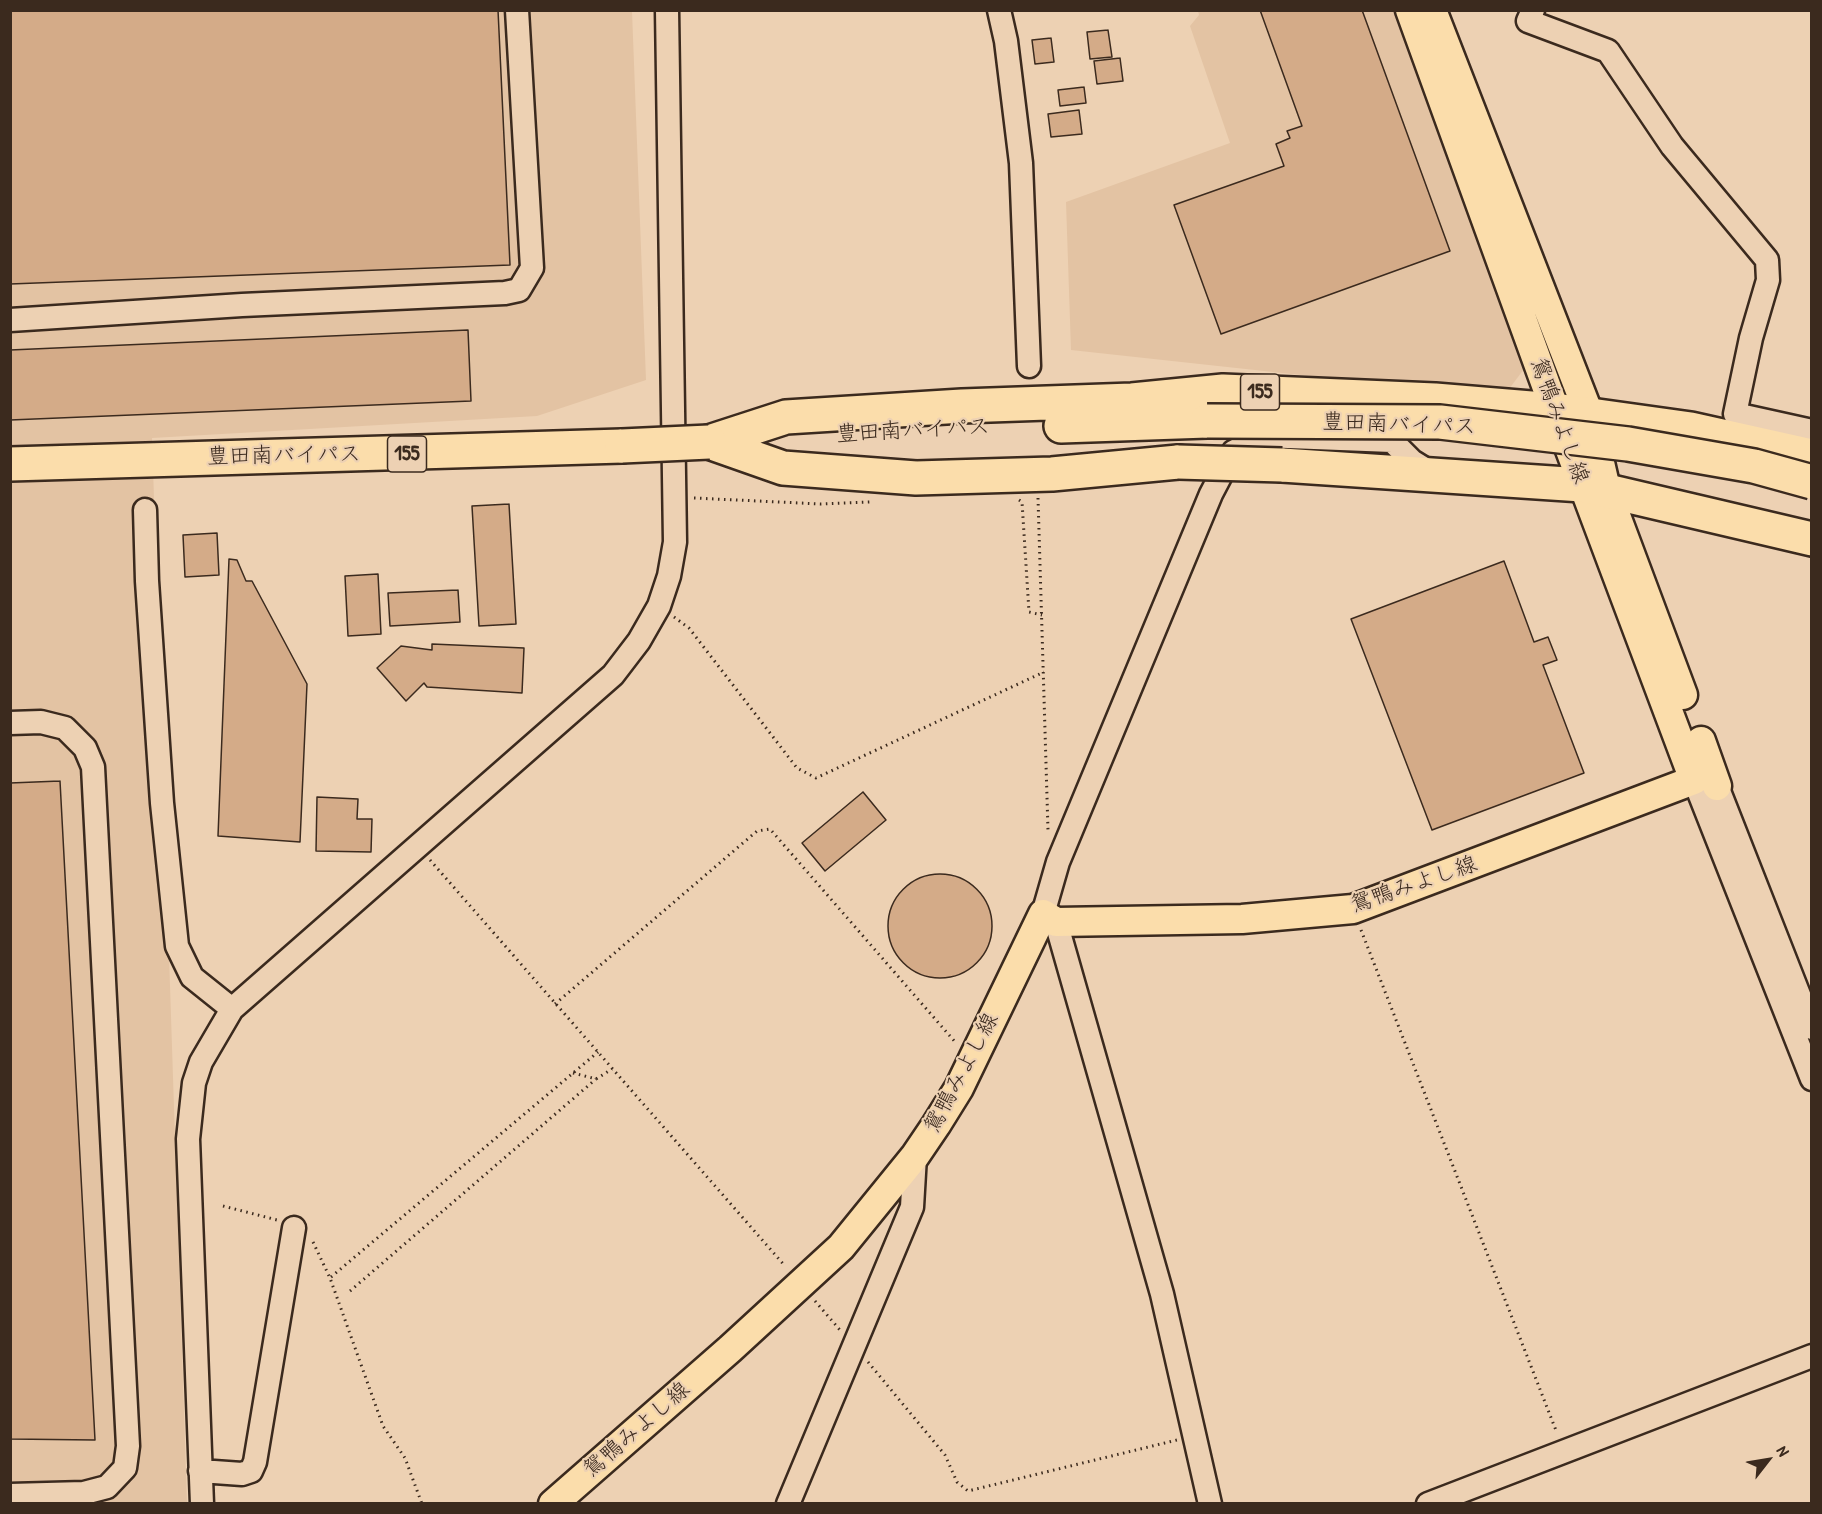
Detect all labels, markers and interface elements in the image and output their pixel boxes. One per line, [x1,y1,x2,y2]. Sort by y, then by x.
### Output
street label: 鴛鴨みよし線 [1524,354,1594,488]
road number: 155 [1240,374,1280,410]
street label: 豊田南バイパス [1322,409,1476,441]
street label: 豊田南バイパス [835,414,991,448]
road number: 155 [388,436,426,472]
street label: 豊田南バイパス [207,441,361,471]
street label: 鴛鴨みよし線 [1347,851,1481,919]
street label: 鴛鴨みよし線 [919,1009,1005,1137]
street label: 鴛鴨みよし線 [579,1377,695,1483]
north arrow [1738,1430,1798,1490]
text: N [1772,1441,1795,1460]

